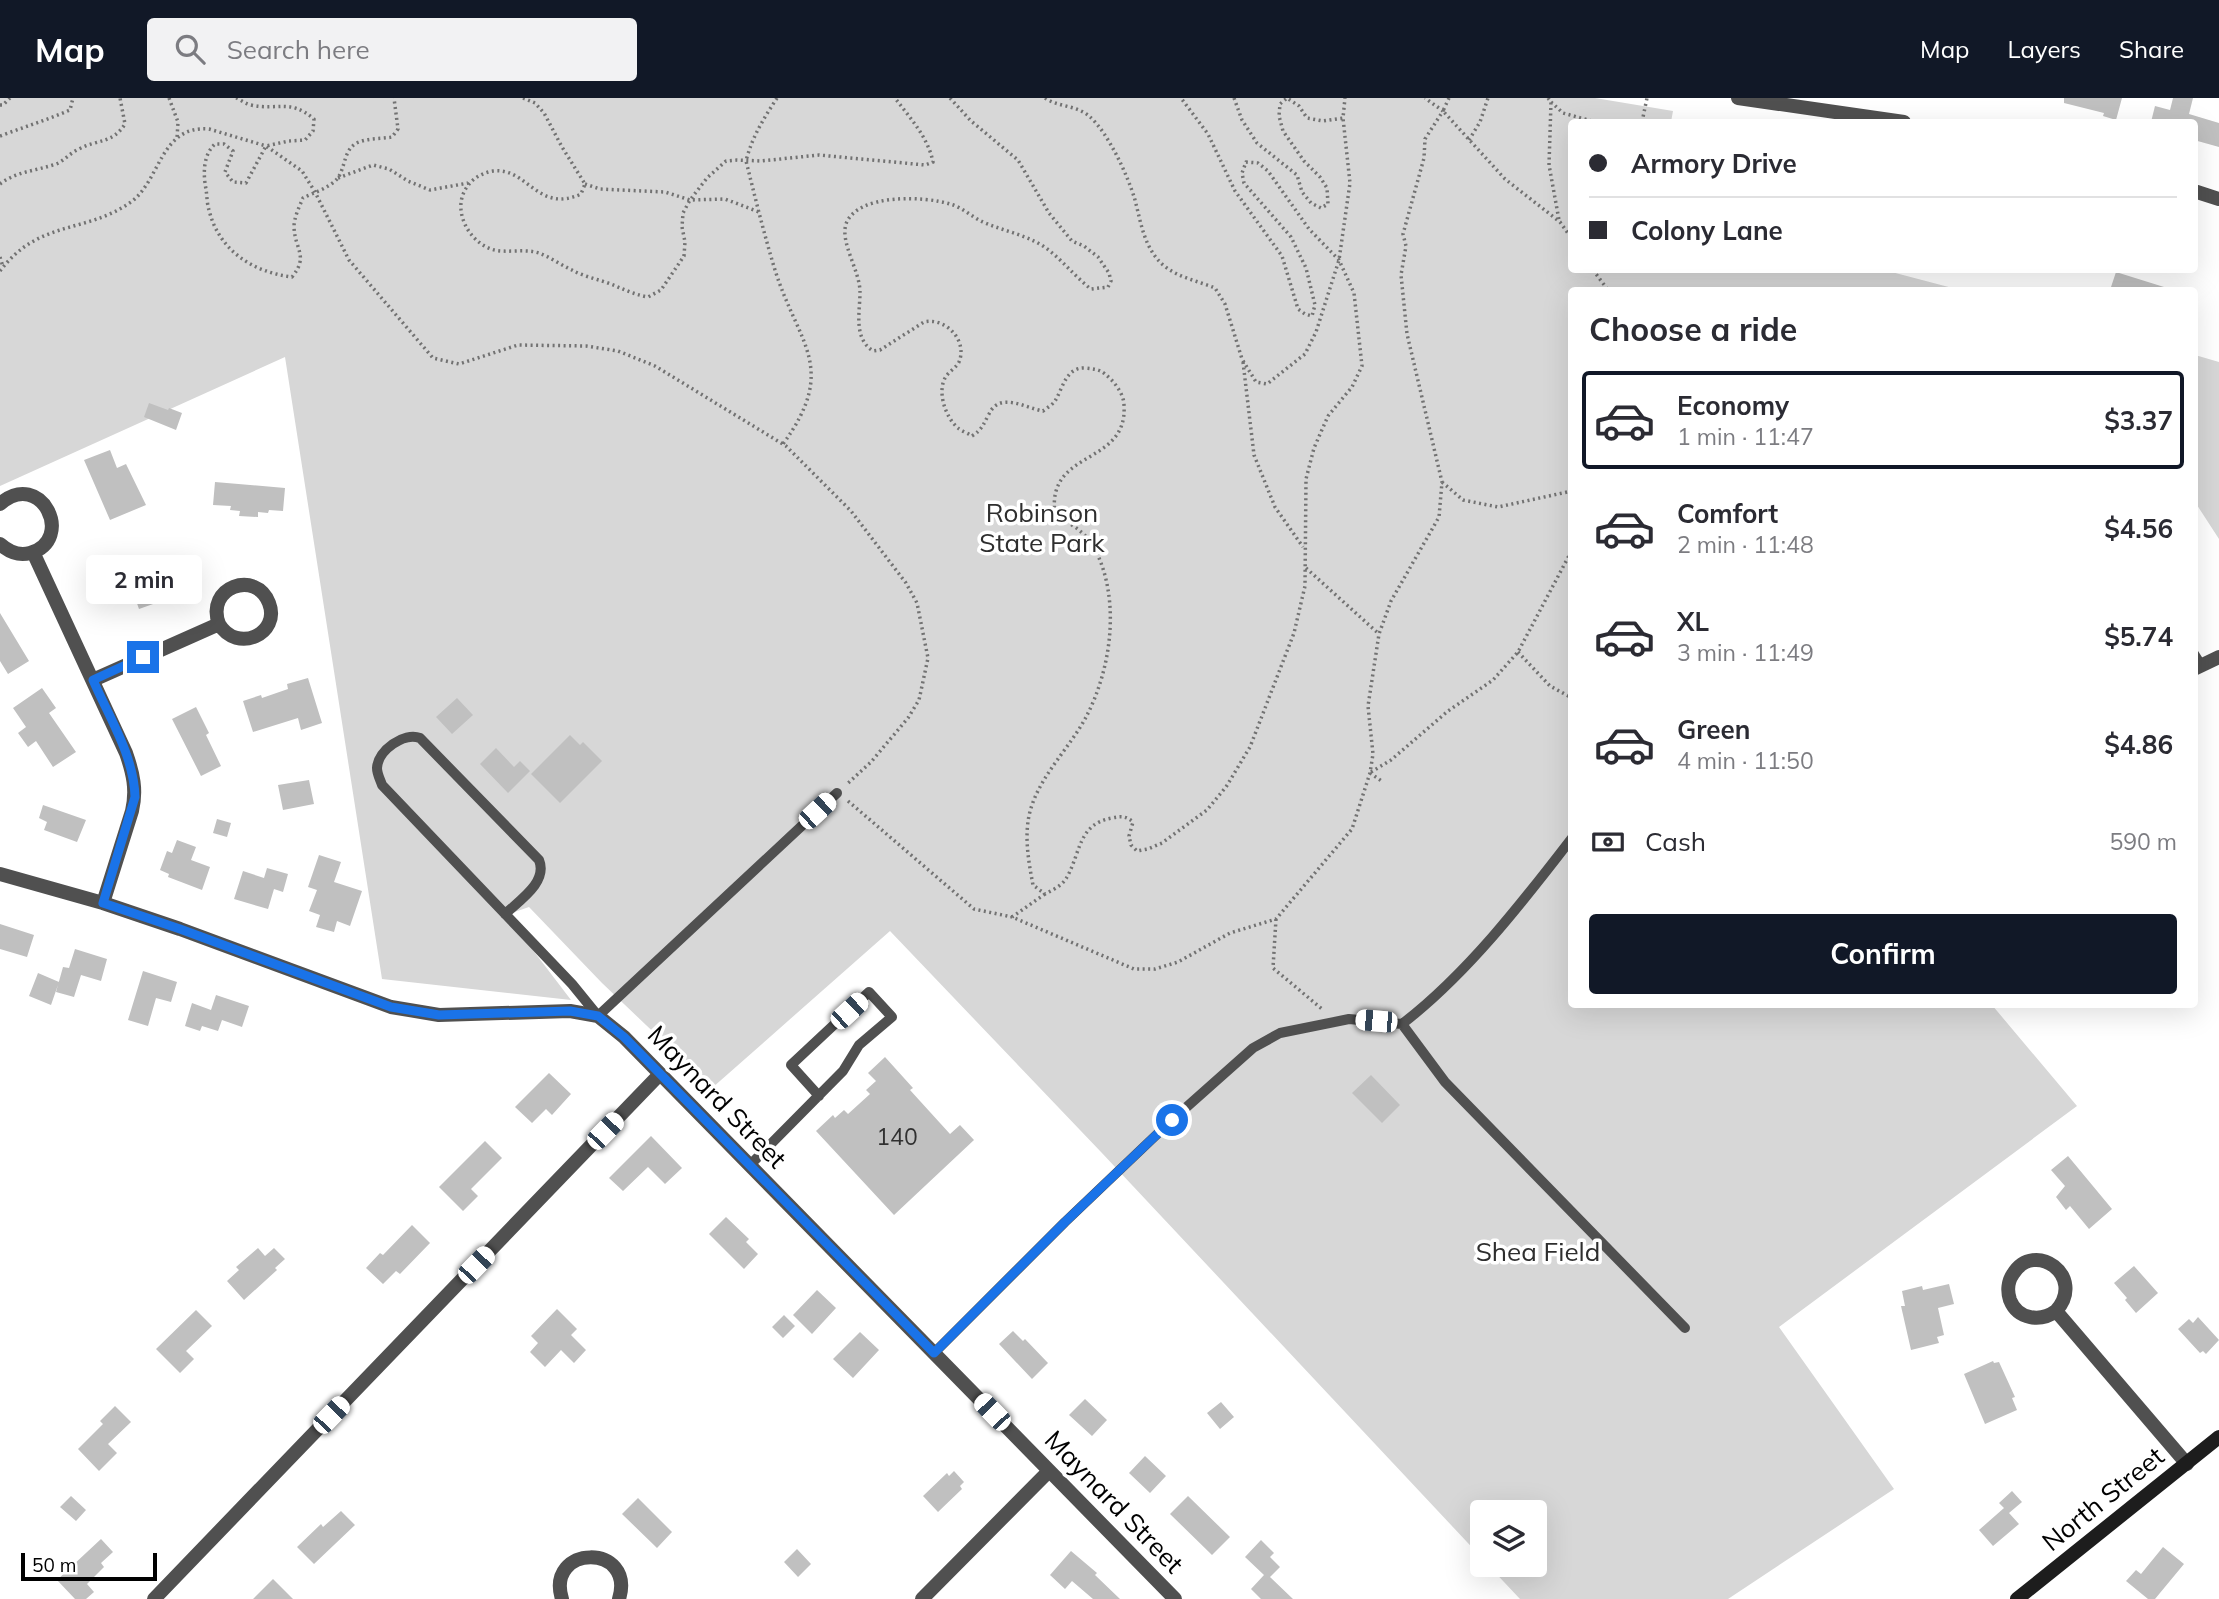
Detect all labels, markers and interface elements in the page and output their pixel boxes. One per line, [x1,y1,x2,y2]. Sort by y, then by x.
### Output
search box [147,18,637,81]
text: Map [35,29,105,70]
icon: search [171,30,209,68]
text: Search here [227,33,370,66]
text: Map [1920,34,1969,64]
text: Layers [2007,34,2081,64]
text: Share [2119,34,2184,64]
text: Armory Drive [1631,147,1797,180]
text: Colony Lane [1631,214,1783,247]
text: Choose a ride [1589,309,1797,349]
icon: car [1593,389,1656,452]
text: Economy [1677,389,1789,422]
text: $3.37 [2104,404,2173,437]
text: 1 min · 11:47 [1677,422,1814,451]
park label: Robinson State Park [979,496,1105,559]
icon: car [1593,497,1656,560]
text: Comfort [1677,497,1778,530]
text: $4.56 [2104,512,2173,545]
text: 2 min · 11:48 [1677,530,1814,559]
callout: 2 min [85,556,201,604]
text: 2 min [114,565,174,594]
icon: car [1593,605,1656,668]
text: XL [1677,605,1709,638]
text: $5.74 [2104,620,2173,653]
text: 3 min · 11:49 [1677,638,1814,667]
route end [127,641,159,673]
icon: car [1593,713,1656,776]
text: Green [1677,713,1750,746]
text: $4.86 [2104,728,2173,761]
text: 4 min · 11:50 [1677,746,1814,775]
car [795,789,840,833]
icon: cash [1589,823,1627,861]
text: Cash [1645,825,1706,858]
text: 590 m [2109,827,2177,856]
button: Confirm [1589,914,2177,994]
car [827,989,872,1033]
car [1355,1009,1398,1033]
street label: Maynard Street [641,1018,794,1175]
route start [1156,1104,1188,1136]
car [583,1109,628,1153]
house number: 140 [876,1122,918,1151]
park label: Shea Field [1476,1235,1600,1268]
car [454,1243,499,1287]
car [970,1390,1015,1434]
car [309,1393,354,1437]
street label: Maynard Street [1038,1423,1191,1580]
street label: North Street [2035,1439,2170,1558]
map controls [1470,1500,1547,1577]
button: layers [1470,1500,1547,1577]
scale bar [21,1550,158,1582]
text: 50 m [32,1553,76,1577]

